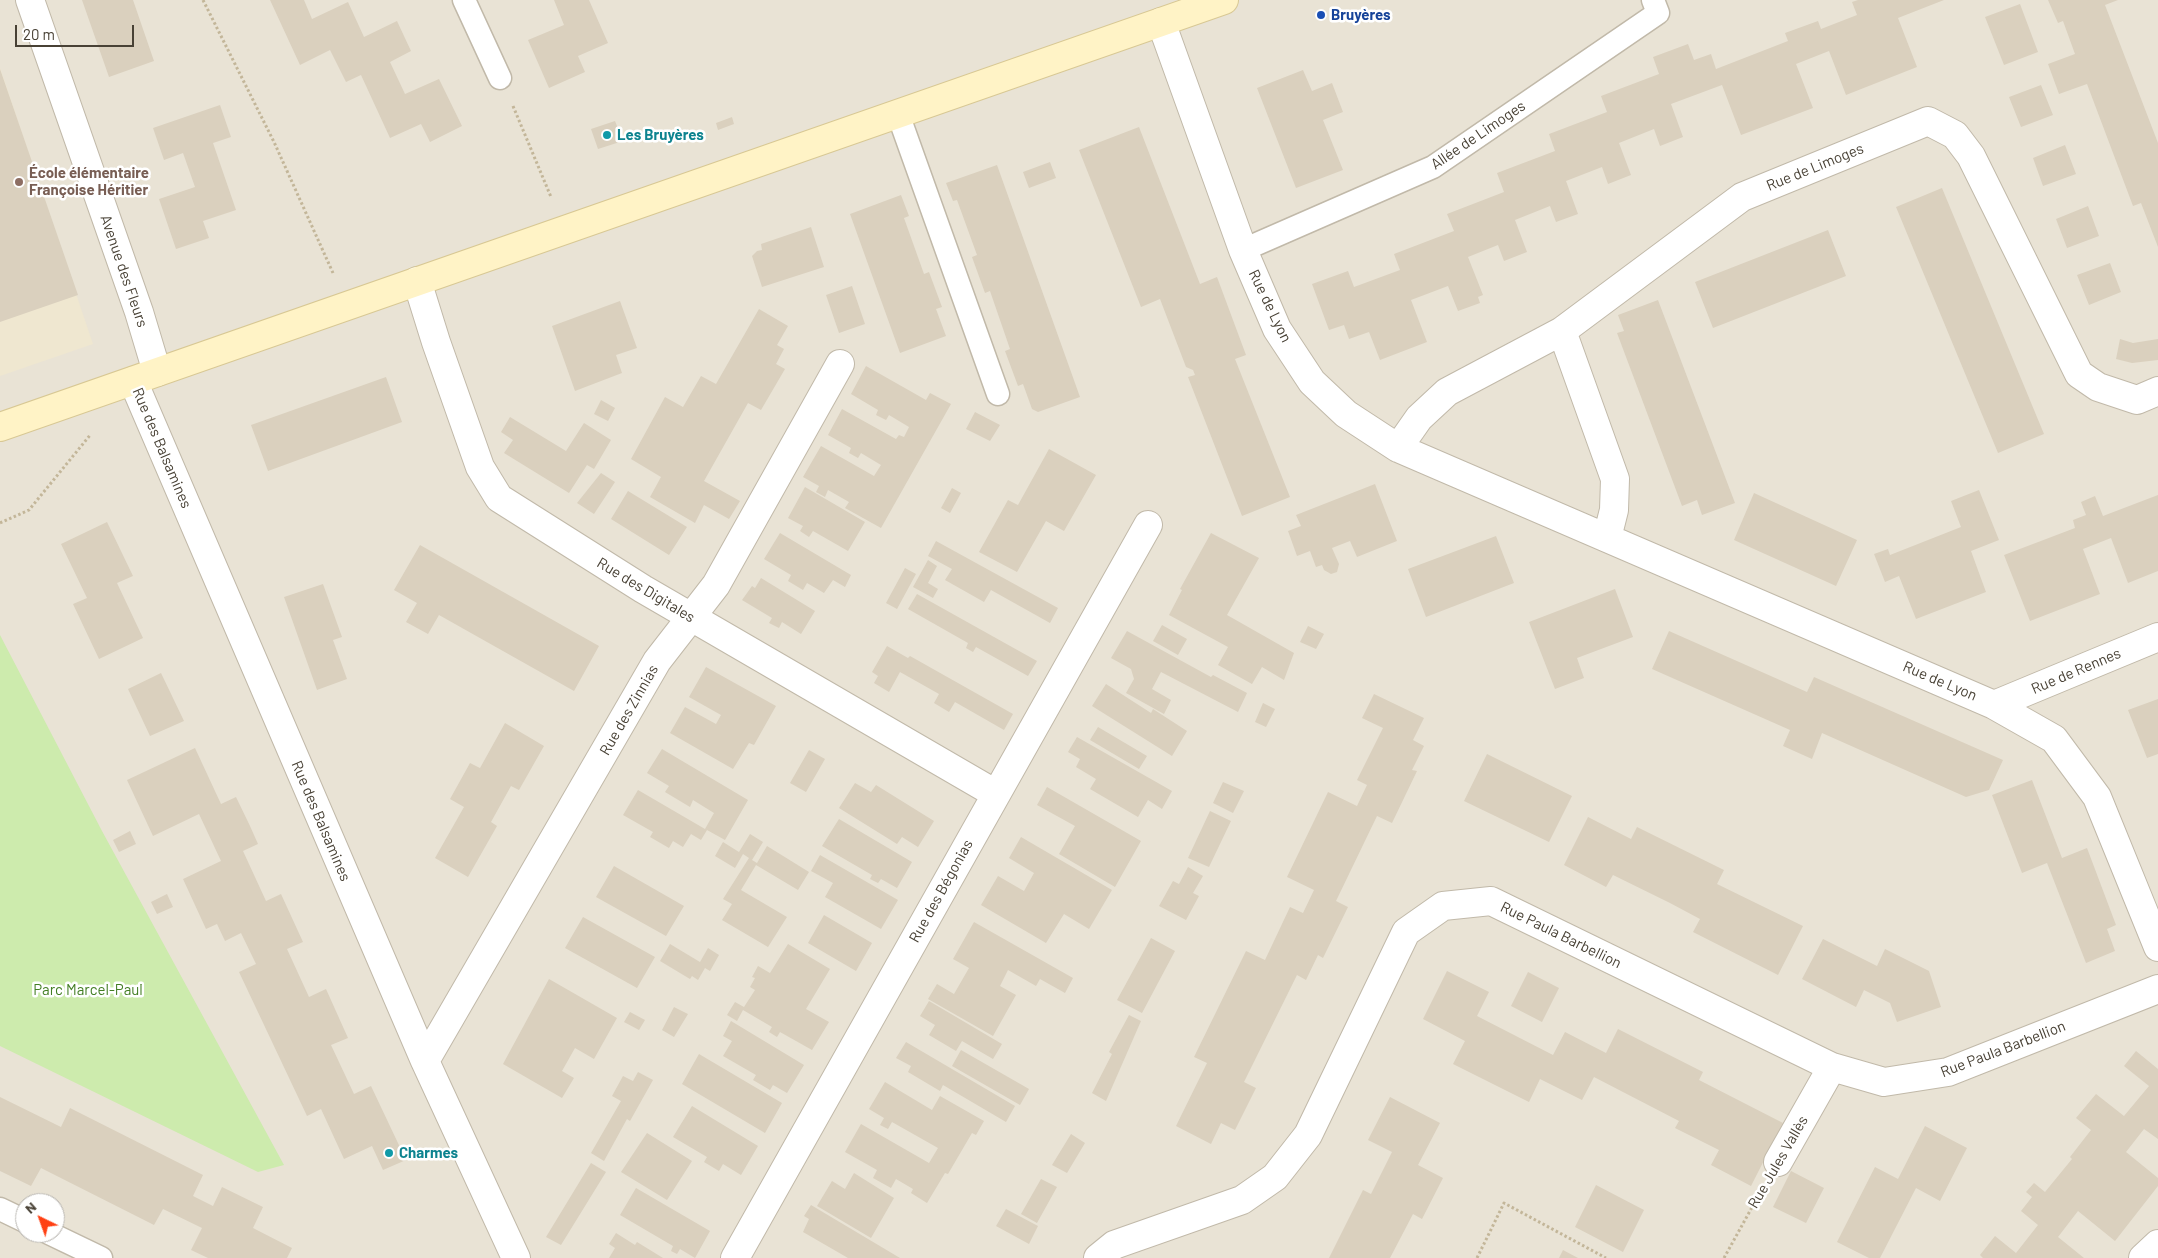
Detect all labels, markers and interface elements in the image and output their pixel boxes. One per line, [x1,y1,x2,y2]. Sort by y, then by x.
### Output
place label: Bruyères [1331,6,1391,24]
marker: Bruyères [1315,9,1327,21]
scale bar [18,15,136,47]
text: 20 m [23,25,55,43]
street label: Allée de Limoges [1427,97,1529,173]
place label: Les Bruyères [617,126,704,144]
marker: Les Bruyères [601,129,613,141]
street label: Rue de Limoges [1764,139,1866,195]
place label: École élémentaire Françoise Héritier [29,164,149,199]
marker: École élémentaire Françoise Héritier [13,176,25,188]
street label: Avenue des Fleurs [96,212,152,330]
street label: Rue de Lyon [1245,267,1295,345]
street label: Rue des Balsamines [128,385,196,511]
street label: Rue des Digitales [594,554,698,626]
street label: Rue de Rennes [2028,644,2124,698]
street label: Rue de Lyon [1900,657,1980,705]
street label: Rue des Zinnias [596,662,662,758]
street label: Rue des Balsamines [287,758,355,884]
street label: Rue des Bégonias [905,836,977,946]
street label: Rue Paula Barbellion [1498,898,1624,972]
park label: Parc Marcel-Paul [33,981,143,999]
street label: Rue Paula Barbellion [1938,1017,2068,1081]
street label: Rue Jules Vallès [1744,1112,1812,1212]
place label: Charmes [399,1144,458,1162]
marker: Charmes [383,1147,395,1159]
north arrow [15,1193,65,1243]
text: N [21,1198,39,1217]

